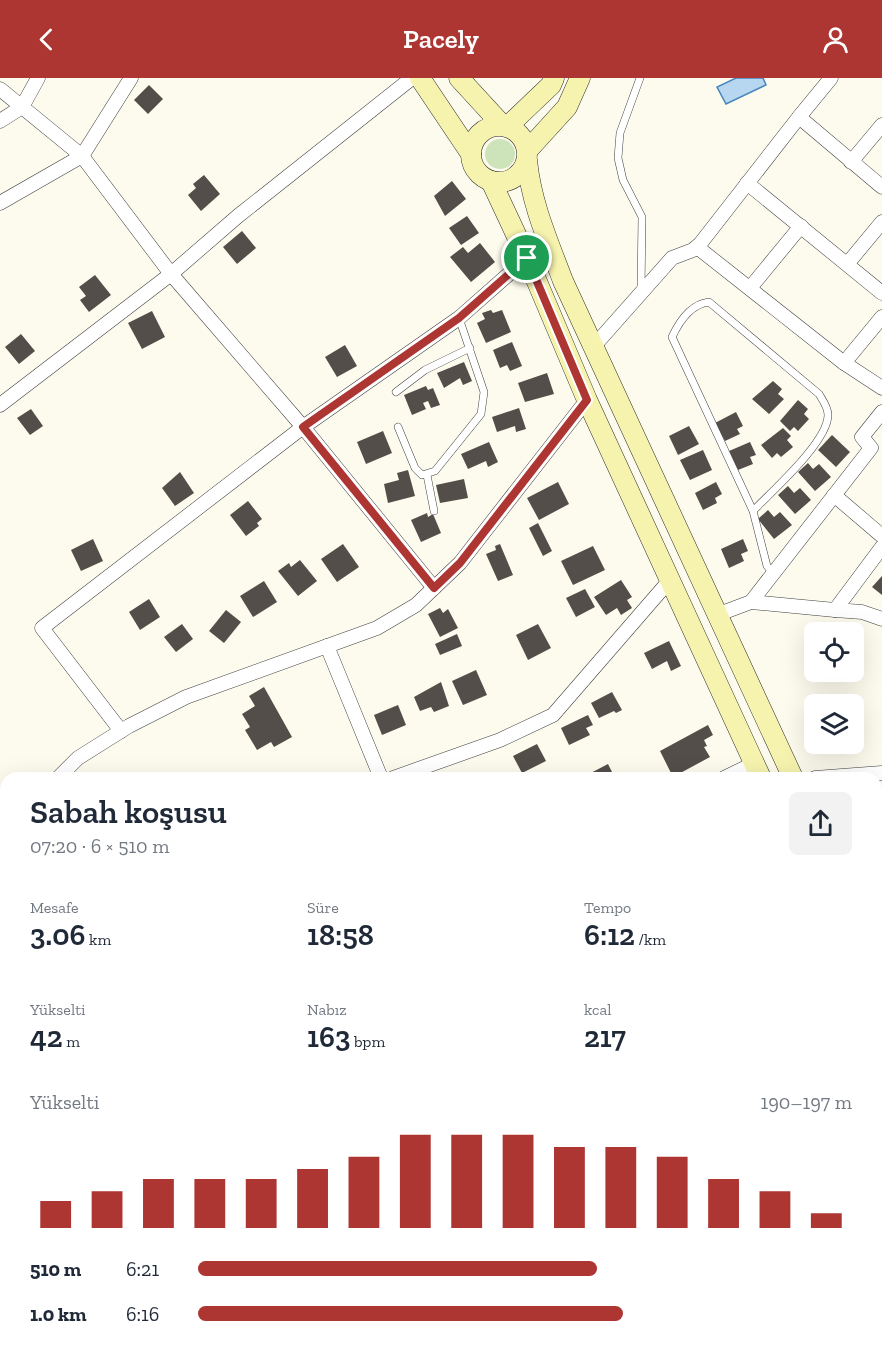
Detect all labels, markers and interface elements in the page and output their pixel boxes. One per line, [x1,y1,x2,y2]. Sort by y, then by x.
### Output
icon: back [30,23,63,56]
text: Pacely [403,23,479,55]
icon: person [819,23,852,56]
pin [501,232,552,283]
icon: arrive [510,241,543,274]
map controls [804,622,864,754]
button: locate [804,622,864,682]
button: layers [804,694,864,754]
text: Sabah koşusu [30,792,227,831]
button: share [789,792,852,855]
text: 07:20 · 6 × 510 m [30,834,169,858]
text: Mesafe [30,898,79,917]
text: Süre [307,898,339,917]
text: Tempo [584,898,631,917]
text: 3.06 [30,917,85,953]
text: 18:58 [307,917,374,953]
text: 6:12 [584,917,635,953]
text: km [85,930,111,949]
text: /km [635,930,666,949]
text: Yükselti [30,1000,86,1019]
text: Nabız [307,1000,347,1019]
text: kcal [584,1000,611,1019]
text: 42 [30,1019,63,1055]
text: 163 [307,1019,350,1055]
text: 217 [584,1019,626,1055]
text: m [63,1032,80,1051]
text: bpm [350,1032,385,1051]
text: Yükselti [30,1090,99,1114]
text: 190–197 m [761,1090,852,1114]
text: 510 m [30,1257,81,1281]
text: 6:21 [126,1257,159,1281]
text: 1.0 km [30,1302,86,1326]
text: 6:16 [126,1302,159,1326]

